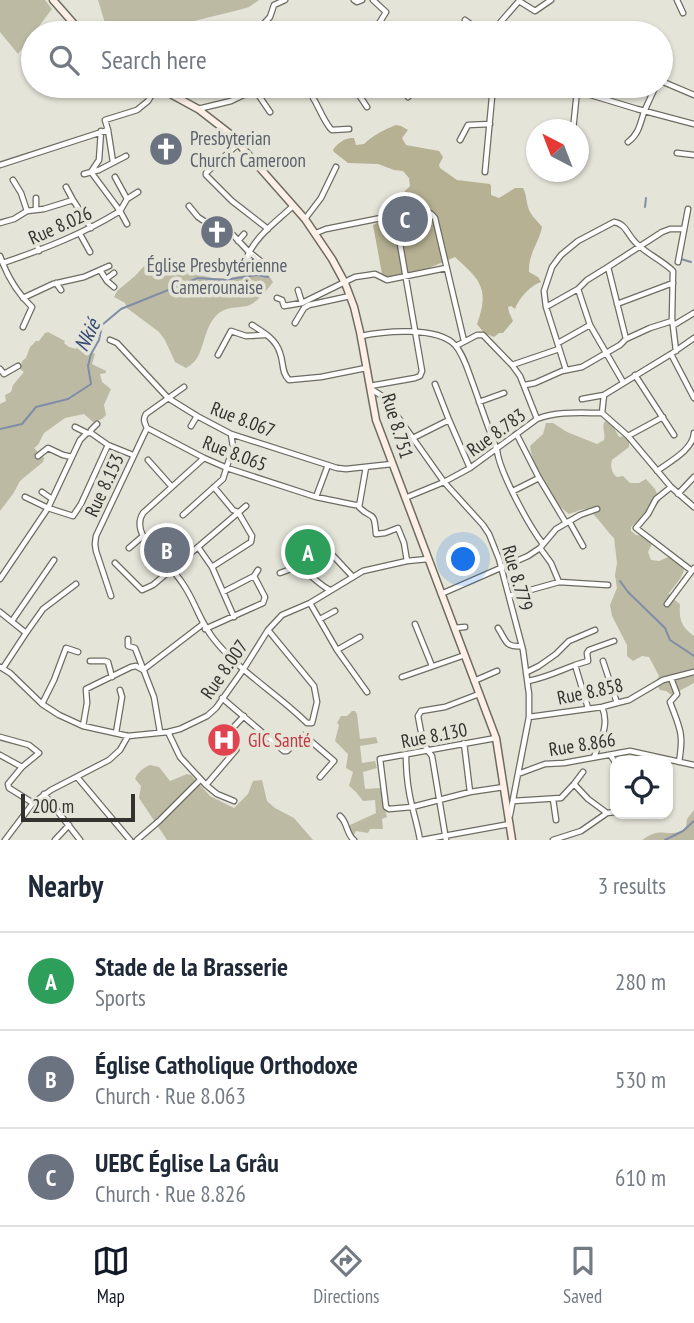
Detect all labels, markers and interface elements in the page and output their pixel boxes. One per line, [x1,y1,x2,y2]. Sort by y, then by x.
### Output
search box [21,21,673,98]
icon: search [45,41,83,79]
text: Search here [101,43,207,76]
north arrow [526,119,589,182]
place label: Presbyterian Church Cameroon [190,126,306,172]
church icon: Presbyterian Church Cameroon [147,130,185,168]
pin: C [382,193,428,245]
street label: Rue 8.026 [25,200,95,250]
church icon: Église Presbytérienne Camerounaise [198,213,236,251]
place label: Église Presbytérienne Camerounaise [147,253,287,299]
water label: Nkié [68,312,107,356]
street label: Rue 8.751 [377,391,419,461]
street label: Rue 8.067 [208,396,278,442]
street label: Rue 8.783 [462,403,530,461]
street label: Rue 8.065 [200,430,270,476]
street label: Rue 8.153 [79,450,129,520]
pin: B [144,524,190,576]
pin: A [285,526,331,578]
your location [446,542,480,576]
street label: Rue 8.779 [497,543,539,613]
street label: Rue 8.007 [195,635,253,703]
street label: Rue 8.858 [555,672,625,710]
street label: Rue 8.130 [399,717,469,753]
hospital icon: GIC Santé [205,721,243,759]
street label: Rue 8.866 [547,727,617,761]
place label: GIC Santé [248,728,311,752]
map controls [610,756,673,819]
button: locate [610,756,673,819]
scale bar [21,791,135,823]
text: 200 m [32,794,74,818]
text: Nearby [28,866,103,905]
text: 3 results [598,871,666,900]
text: Stade de la Brasserie [95,950,288,983]
text: A [45,967,57,996]
text: 280 m [615,967,666,996]
text: Sports [95,983,146,1012]
text: Église Catholique Orthodoxe [95,1048,358,1081]
text: B [45,1065,57,1094]
text: 530 m [615,1065,666,1094]
text: Church · Rue 8.063 [95,1081,246,1110]
text: UEBC Église La Grâu [95,1146,279,1179]
text: C [46,1163,56,1192]
text: 610 m [615,1163,666,1192]
text: Church · Rue 8.826 [95,1179,246,1208]
tab: Map [92,1242,130,1308]
tab: Directions [313,1242,379,1308]
tab: Saved [563,1242,602,1308]

